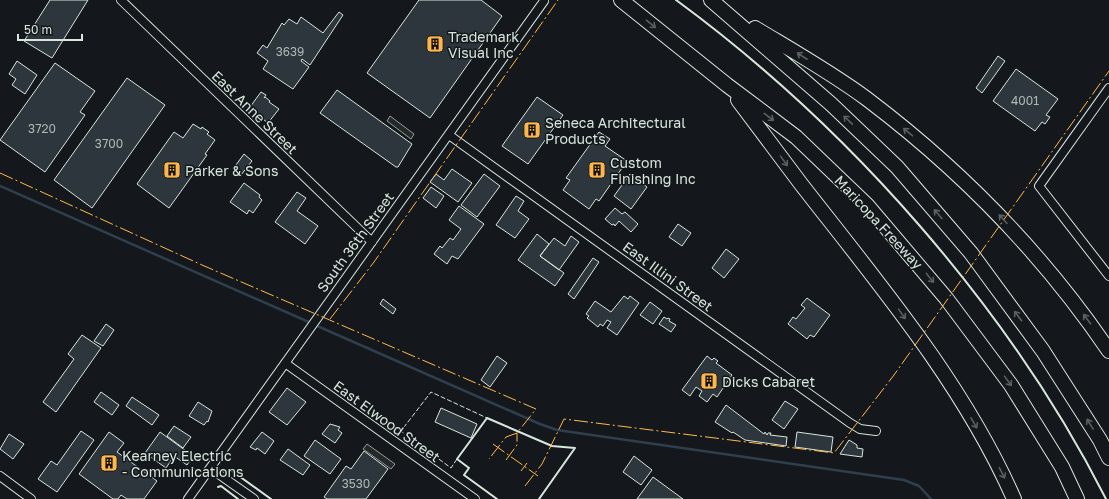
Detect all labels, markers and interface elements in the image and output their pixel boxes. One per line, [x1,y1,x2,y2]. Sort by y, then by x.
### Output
scale bar [18,16,82,42]
one-way arrow [646,20,657,29]
text: 50 m [24,22,52,37]
place label: Trademark Visual Inc [448,28,519,61]
building icon: Trademark Visual Inc [425,34,445,54]
house number: 3639 [276,44,304,59]
one-way arrow [797,52,808,60]
street label: East Anne Street [209,67,301,157]
house number: 4001 [1011,93,1039,108]
one-way arrow [764,113,775,121]
place label: Seneca Architectural Products [545,114,686,147]
one-way arrow [843,115,853,125]
building icon: Seneca Architectural Products [522,120,542,140]
house number: 3720 [28,121,56,136]
one-way arrow [902,127,913,136]
house number: 3700 [95,136,123,151]
place label: Custom Finishing Inc [610,154,696,187]
one-way arrow [780,155,788,166]
building icon: Parker & Sons [162,160,182,180]
building icon: Custom Finishing Inc [587,160,607,180]
place label: Parker & Sons [185,162,278,179]
street label: Maricopa Freeway [831,172,927,272]
street label: South 36th Street [313,189,397,295]
one-way arrow [933,209,942,219]
one-way arrow [999,214,1008,224]
street label: East Illini Street [620,238,716,314]
one-way arrow [925,273,934,283]
one-way arrow [898,308,906,319]
one-way arrow [1014,311,1022,322]
one-way arrow [1083,313,1091,324]
building icon: Dicks Cabaret [699,371,719,391]
place label: Dicks Cabaret [722,373,815,390]
one-way arrow [1004,376,1012,387]
street label: East Elwood Street [331,377,443,465]
one-way arrow [970,417,978,429]
one-way arrow [1086,419,1094,430]
place label: Kearney Electric - Communications [122,447,244,480]
building icon: Kearney Electric - Communications [99,453,119,473]
one-way arrow [999,467,1006,479]
house number: 3530 [342,476,370,491]

